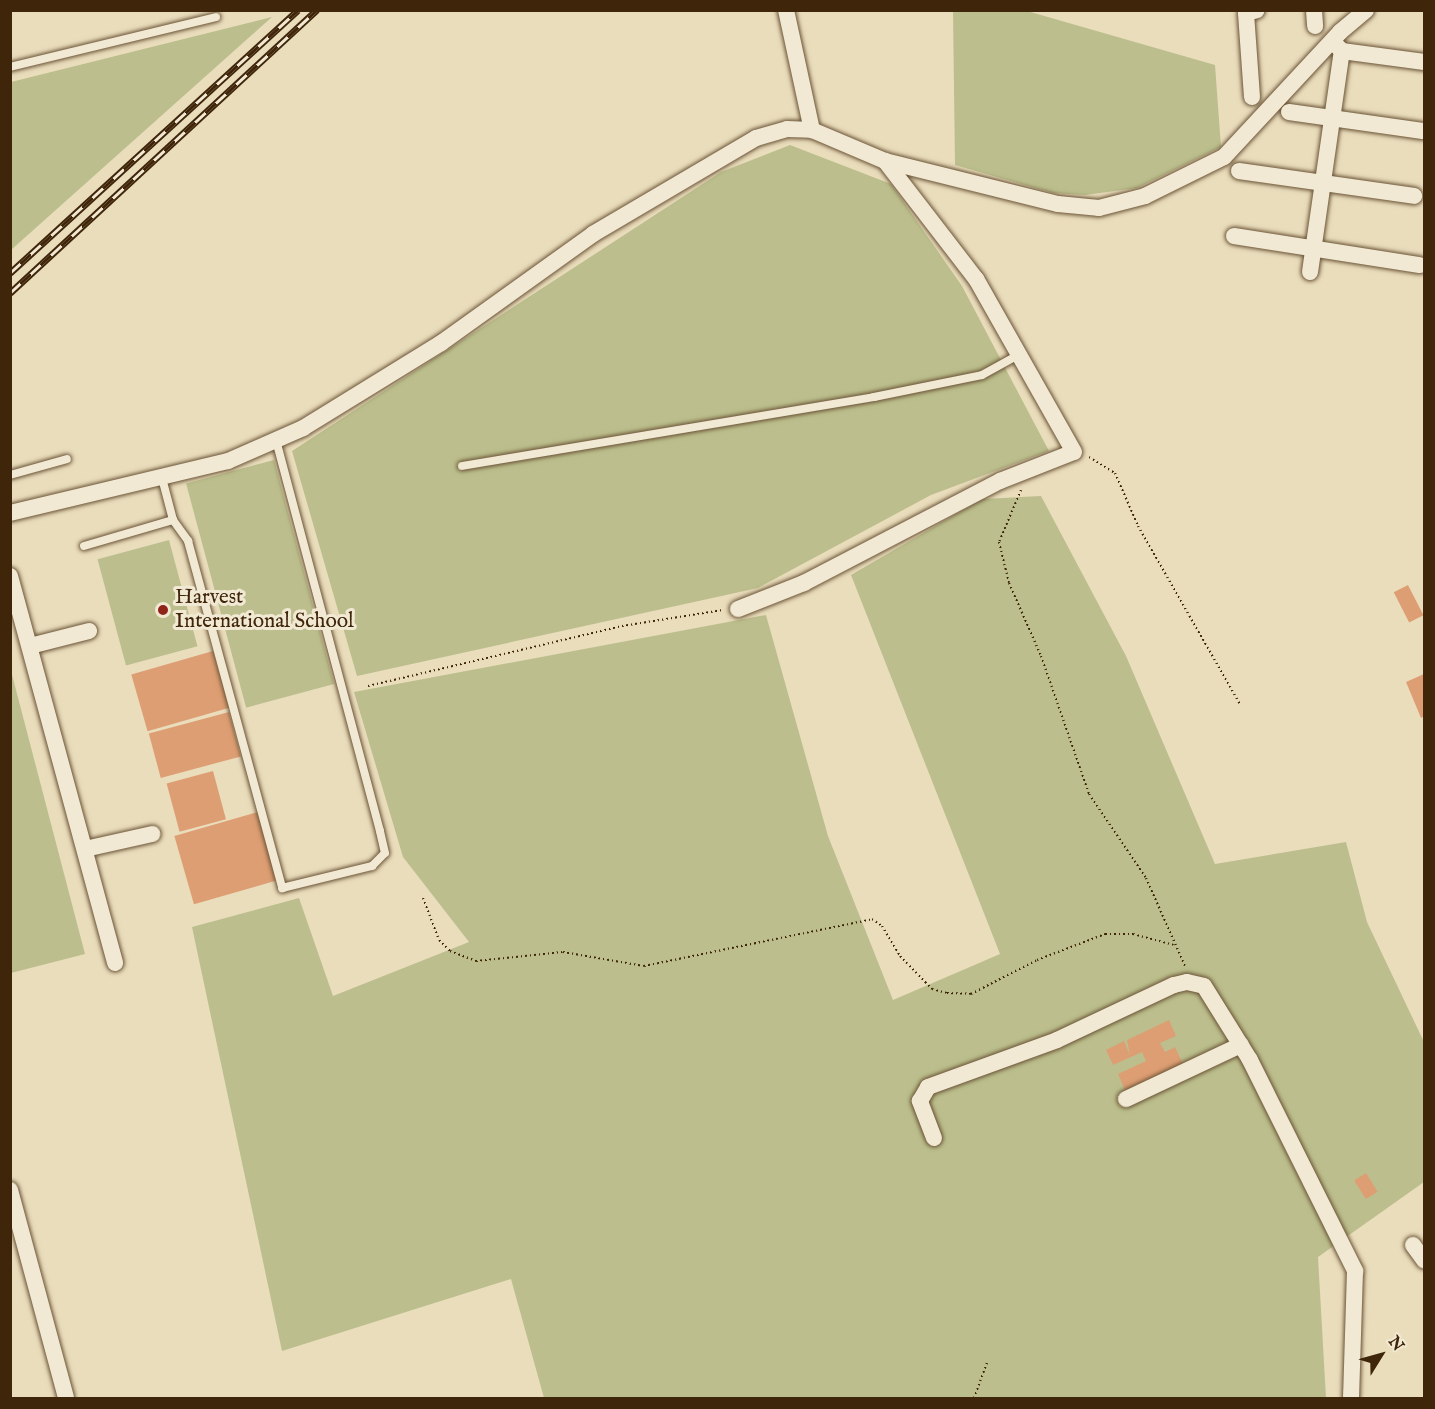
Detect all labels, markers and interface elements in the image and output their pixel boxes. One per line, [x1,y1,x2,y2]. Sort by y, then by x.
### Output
place label: Harvest International School [175,585,354,635]
marker: Harvest International School [156,603,170,617]
north arrow [1351,1325,1411,1385]
text: N [1383,1333,1408,1356]

